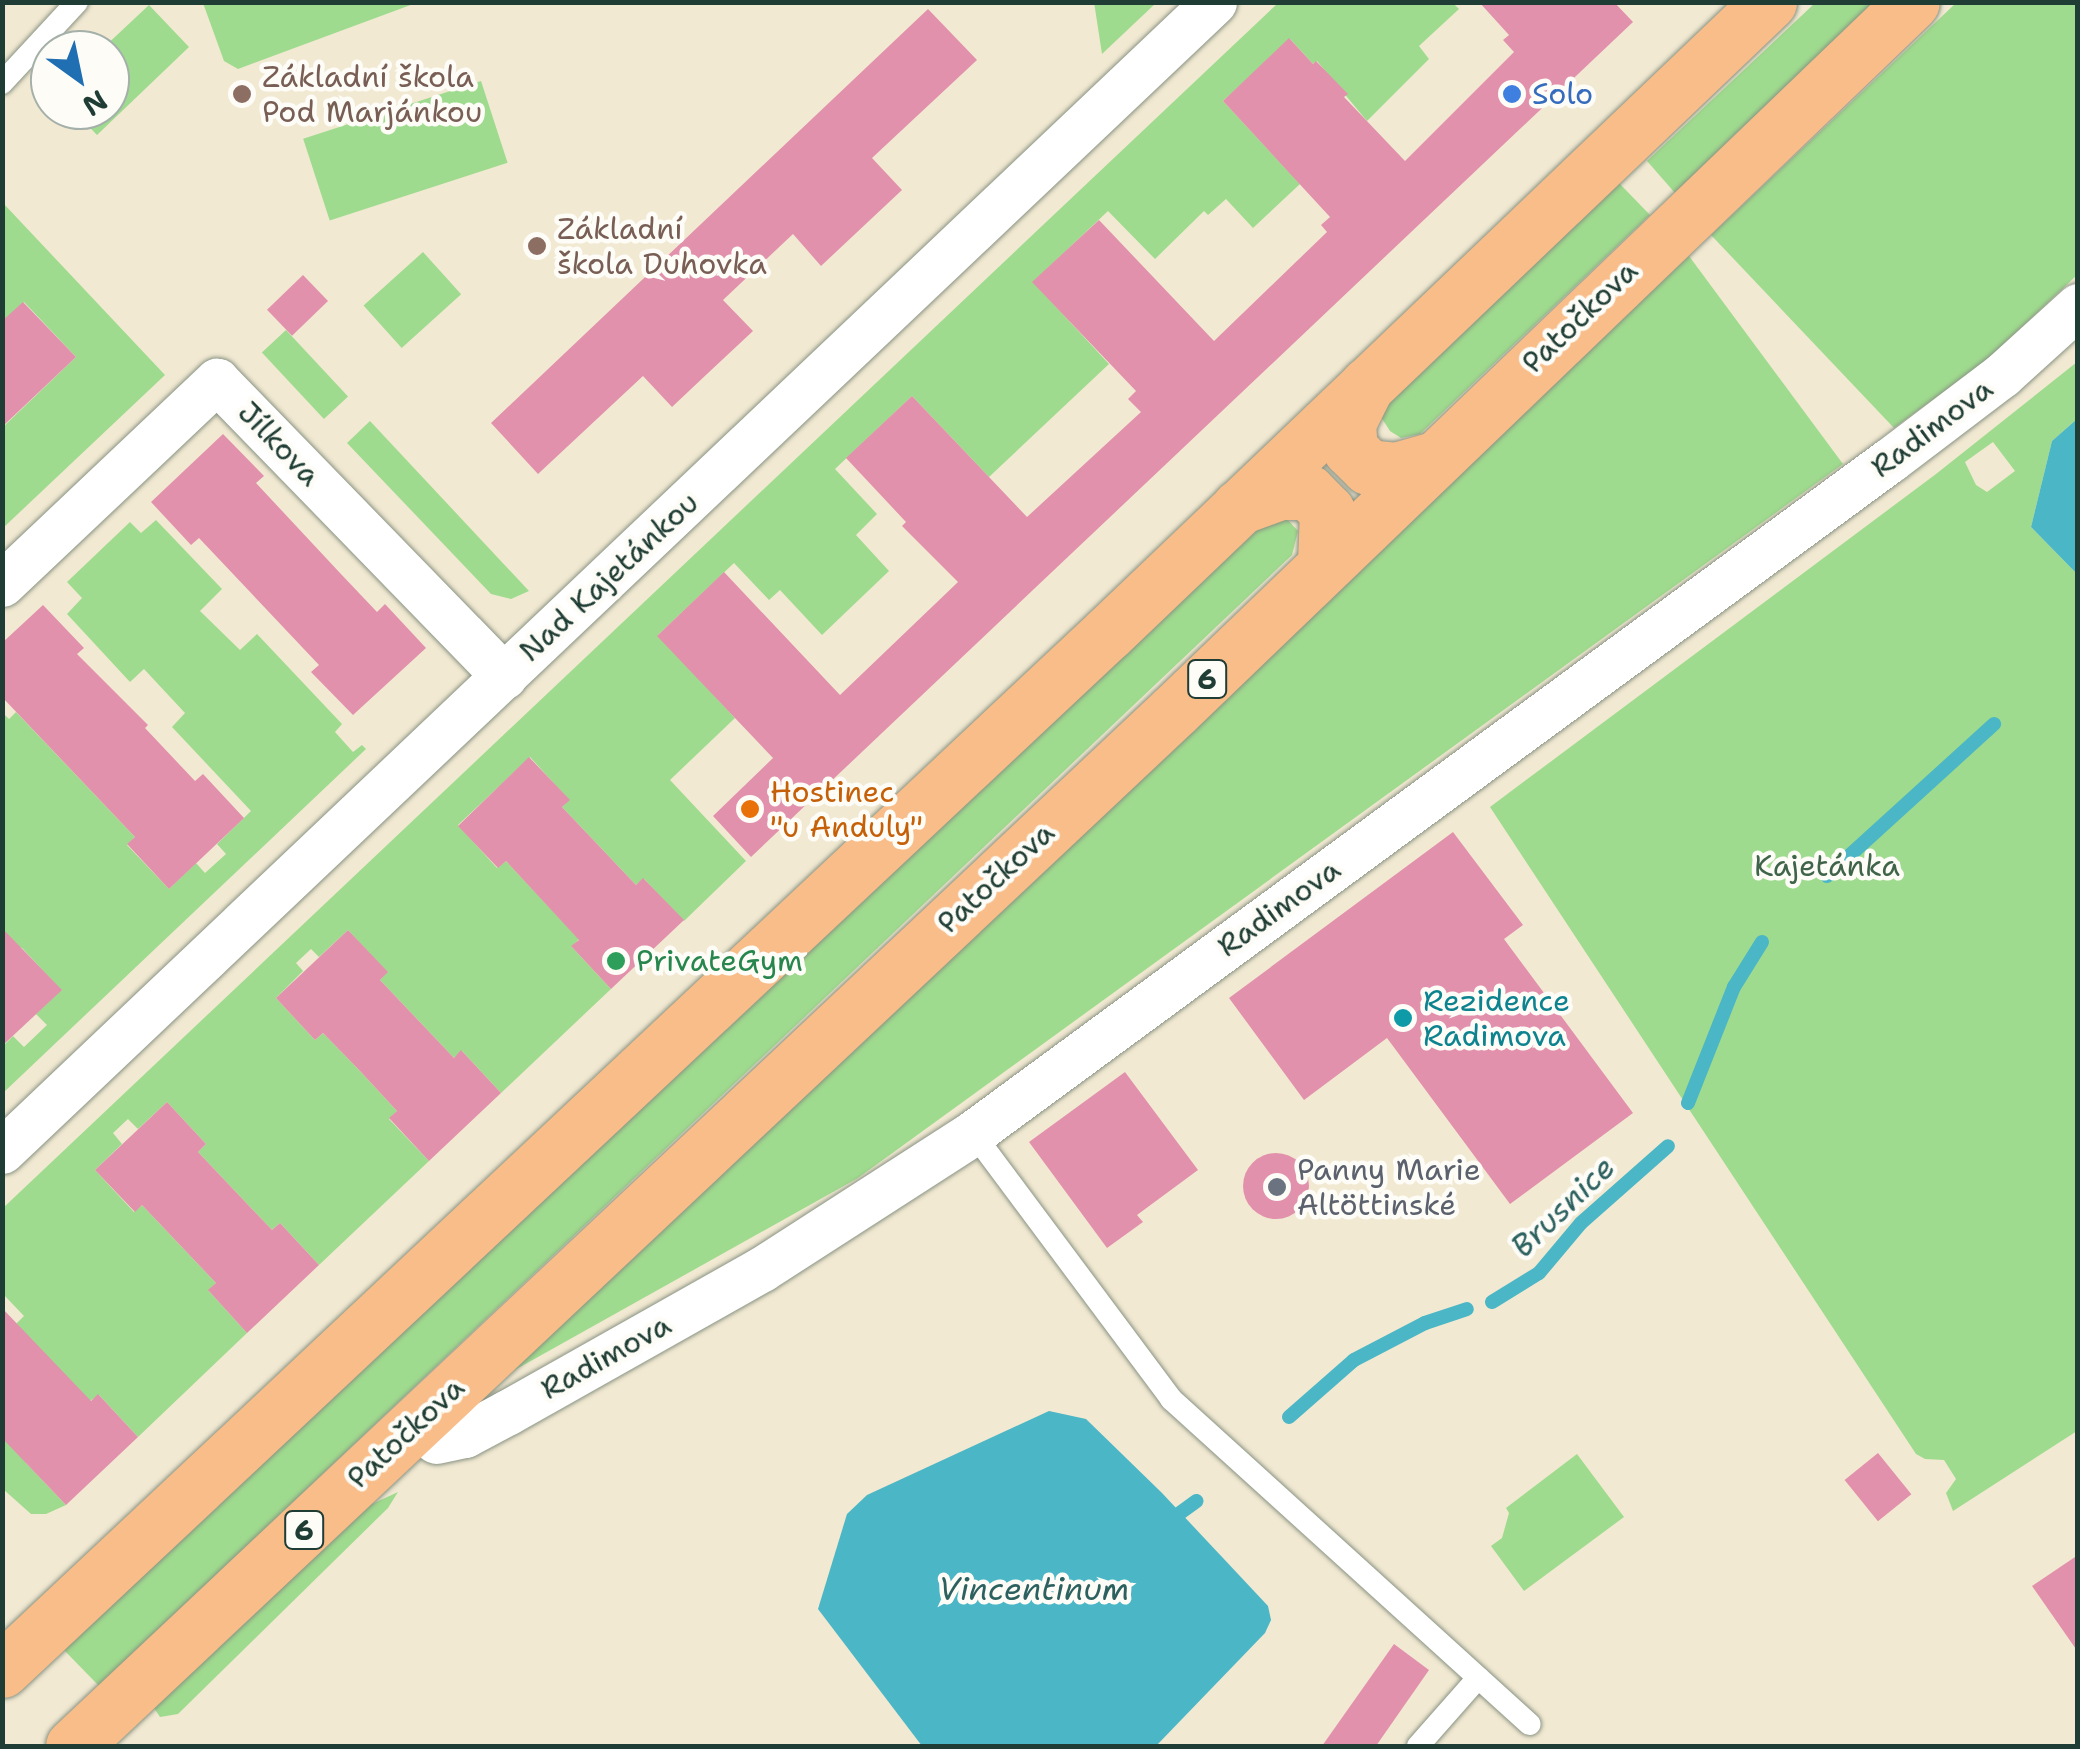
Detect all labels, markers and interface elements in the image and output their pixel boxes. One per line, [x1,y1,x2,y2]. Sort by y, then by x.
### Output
north arrow [30,30,130,130]
place label: Základní škola Pod Marjánkou [262,59,482,130]
place label: Solo [1532,76,1593,112]
text: N [76,82,115,125]
marker: Základní škola Pod Marjánkou [231,83,253,105]
marker: Solo [1501,83,1523,105]
place label: Základní škola Duhovka [557,211,767,282]
marker: Základní škola Duhovka [526,235,548,257]
street label: Patočkova [1515,253,1645,381]
street label: Radimova [1864,371,2000,485]
street label: Jílkova [230,394,328,494]
street label: Nad Kajetánkou [512,485,706,669]
road number: 6 [1187,656,1227,702]
place label: Hostinec "u Anduly" [770,774,923,844]
marker: Hostinec "u Anduly" [739,798,761,820]
street label: Patočkova [930,815,1062,941]
park label: Kajetánka [1754,848,1900,884]
street label: Radimova [1211,851,1347,965]
place label: PrivateGym [636,943,803,979]
marker: PrivateGym [605,950,627,972]
place label: Rezidence Radimova [1423,983,1570,1054]
marker: Rezidence Radimova [1392,1007,1414,1029]
water label: Brusnice [1503,1148,1623,1266]
place label: Panny Marie Altöttinské [1297,1152,1481,1222]
marker: Panny Marie Altöttinské [1266,1176,1288,1198]
street label: Radimova [535,1307,677,1407]
street label: Patočkova [340,1370,472,1496]
road number: 6 [284,1507,324,1553]
water label: Vincentinum [938,1570,1130,1608]

